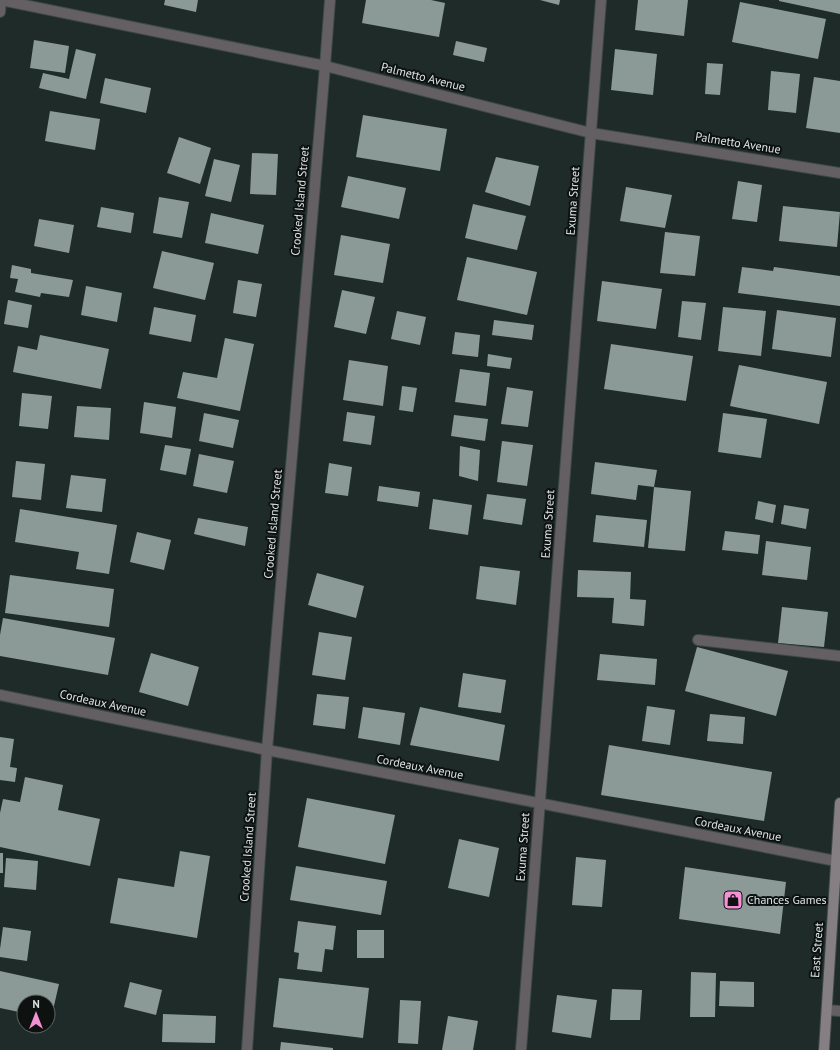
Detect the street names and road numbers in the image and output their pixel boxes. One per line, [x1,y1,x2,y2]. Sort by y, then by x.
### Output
street label: Palmetto Avenue [379,59,467,94]
street label: Palmetto Avenue [694,128,782,157]
street label: Crooked Island Street [287,146,312,256]
street label: Exuma Street [563,166,582,236]
street label: Crooked Island Street [260,469,285,579]
street label: Exuma Street [538,489,557,559]
street label: Cordeaux Avenue [58,686,148,719]
street label: Cordeaux Avenue [375,751,465,782]
street label: Crooked Island Street [236,792,259,902]
street label: Exuma Street [513,812,532,882]
street label: Cordeaux Avenue [693,813,783,844]
street label: East Street [807,922,826,978]

